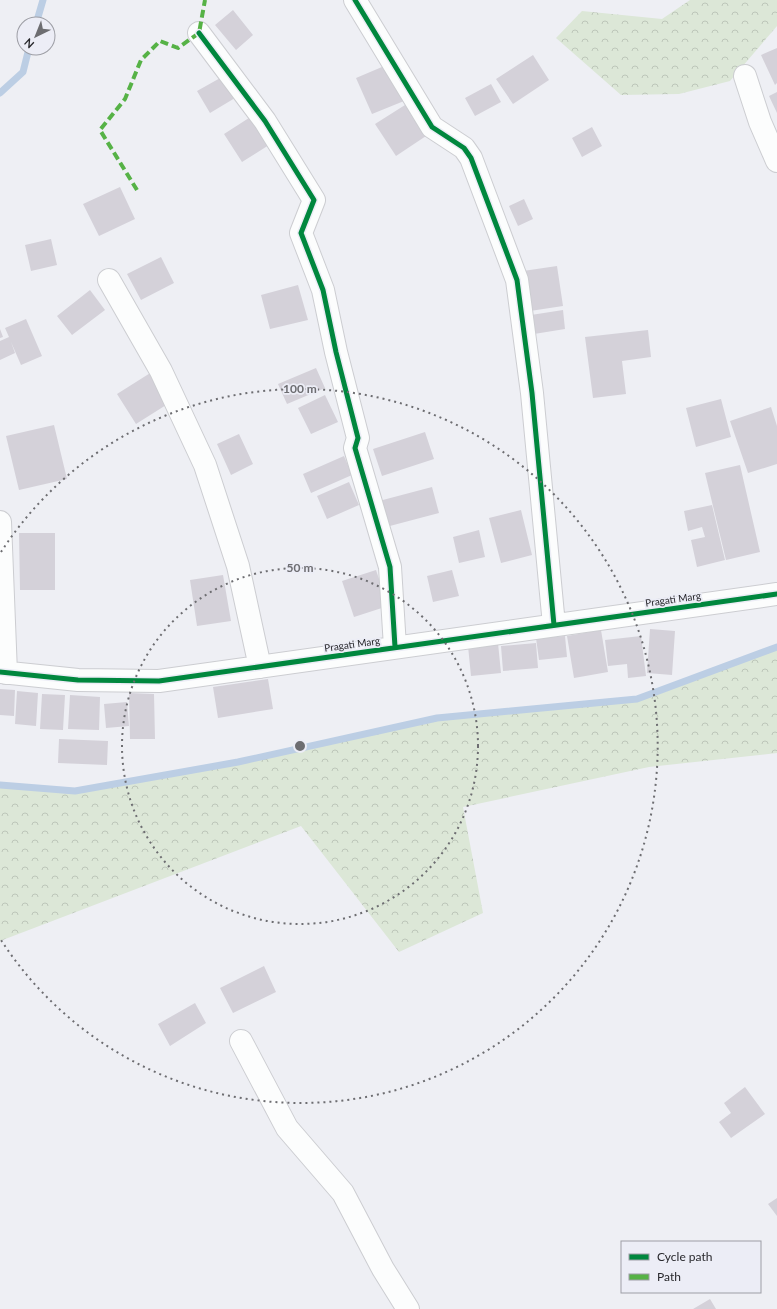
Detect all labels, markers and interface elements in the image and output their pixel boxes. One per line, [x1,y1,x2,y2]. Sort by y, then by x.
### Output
north arrow [16,16,56,56]
text: N [21,36,36,51]
text: 100 m [283,381,317,396]
text: 50 m [287,560,313,575]
street label: Pragati Marg [644,589,702,609]
street label: Pragati Marg [323,634,381,654]
centre of rings [293,739,307,753]
legend [621,1241,761,1293]
text: Cycle path [657,1249,712,1264]
text: Path [657,1269,681,1284]

